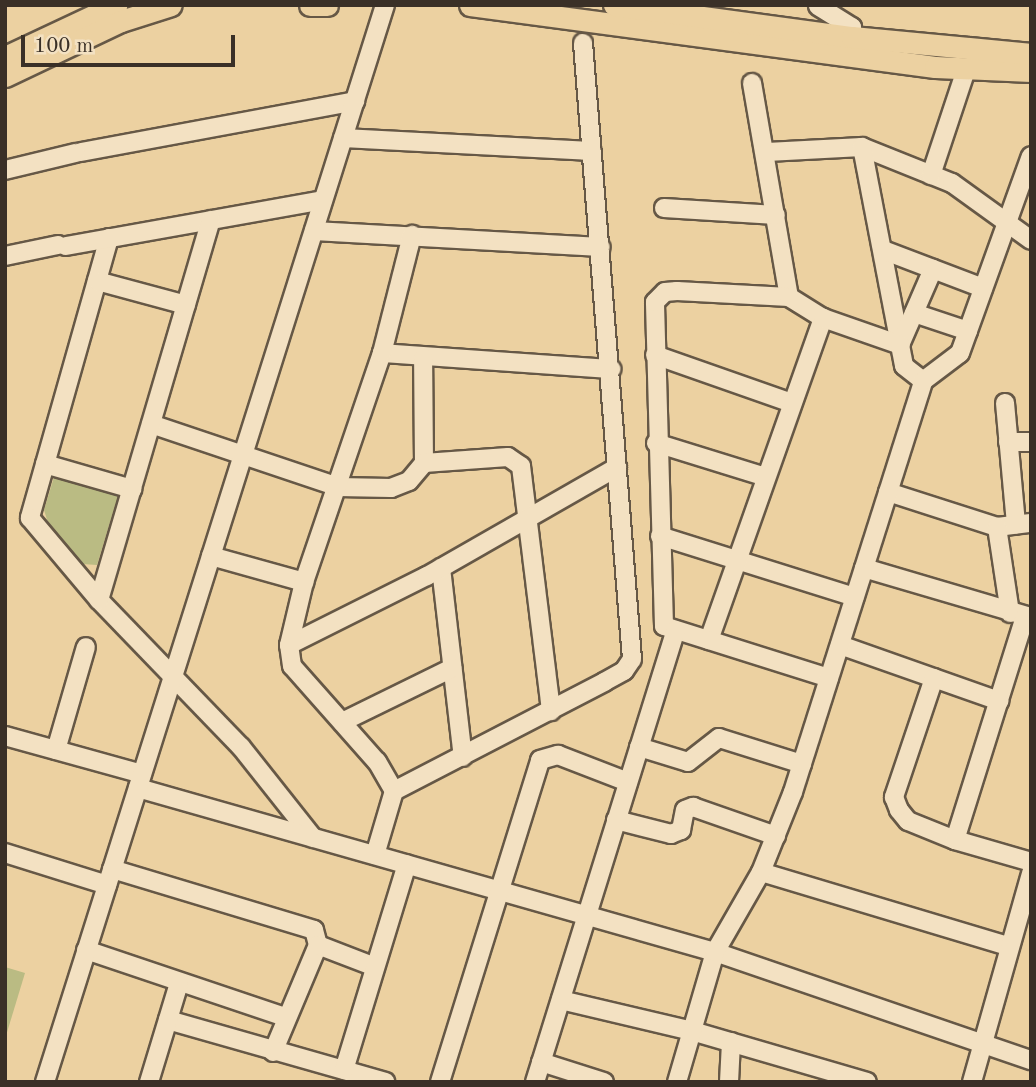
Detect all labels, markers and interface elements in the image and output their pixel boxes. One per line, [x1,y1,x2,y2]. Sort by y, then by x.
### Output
scale bar [24,21,238,65]
text: 100 m [34,36,93,57]

